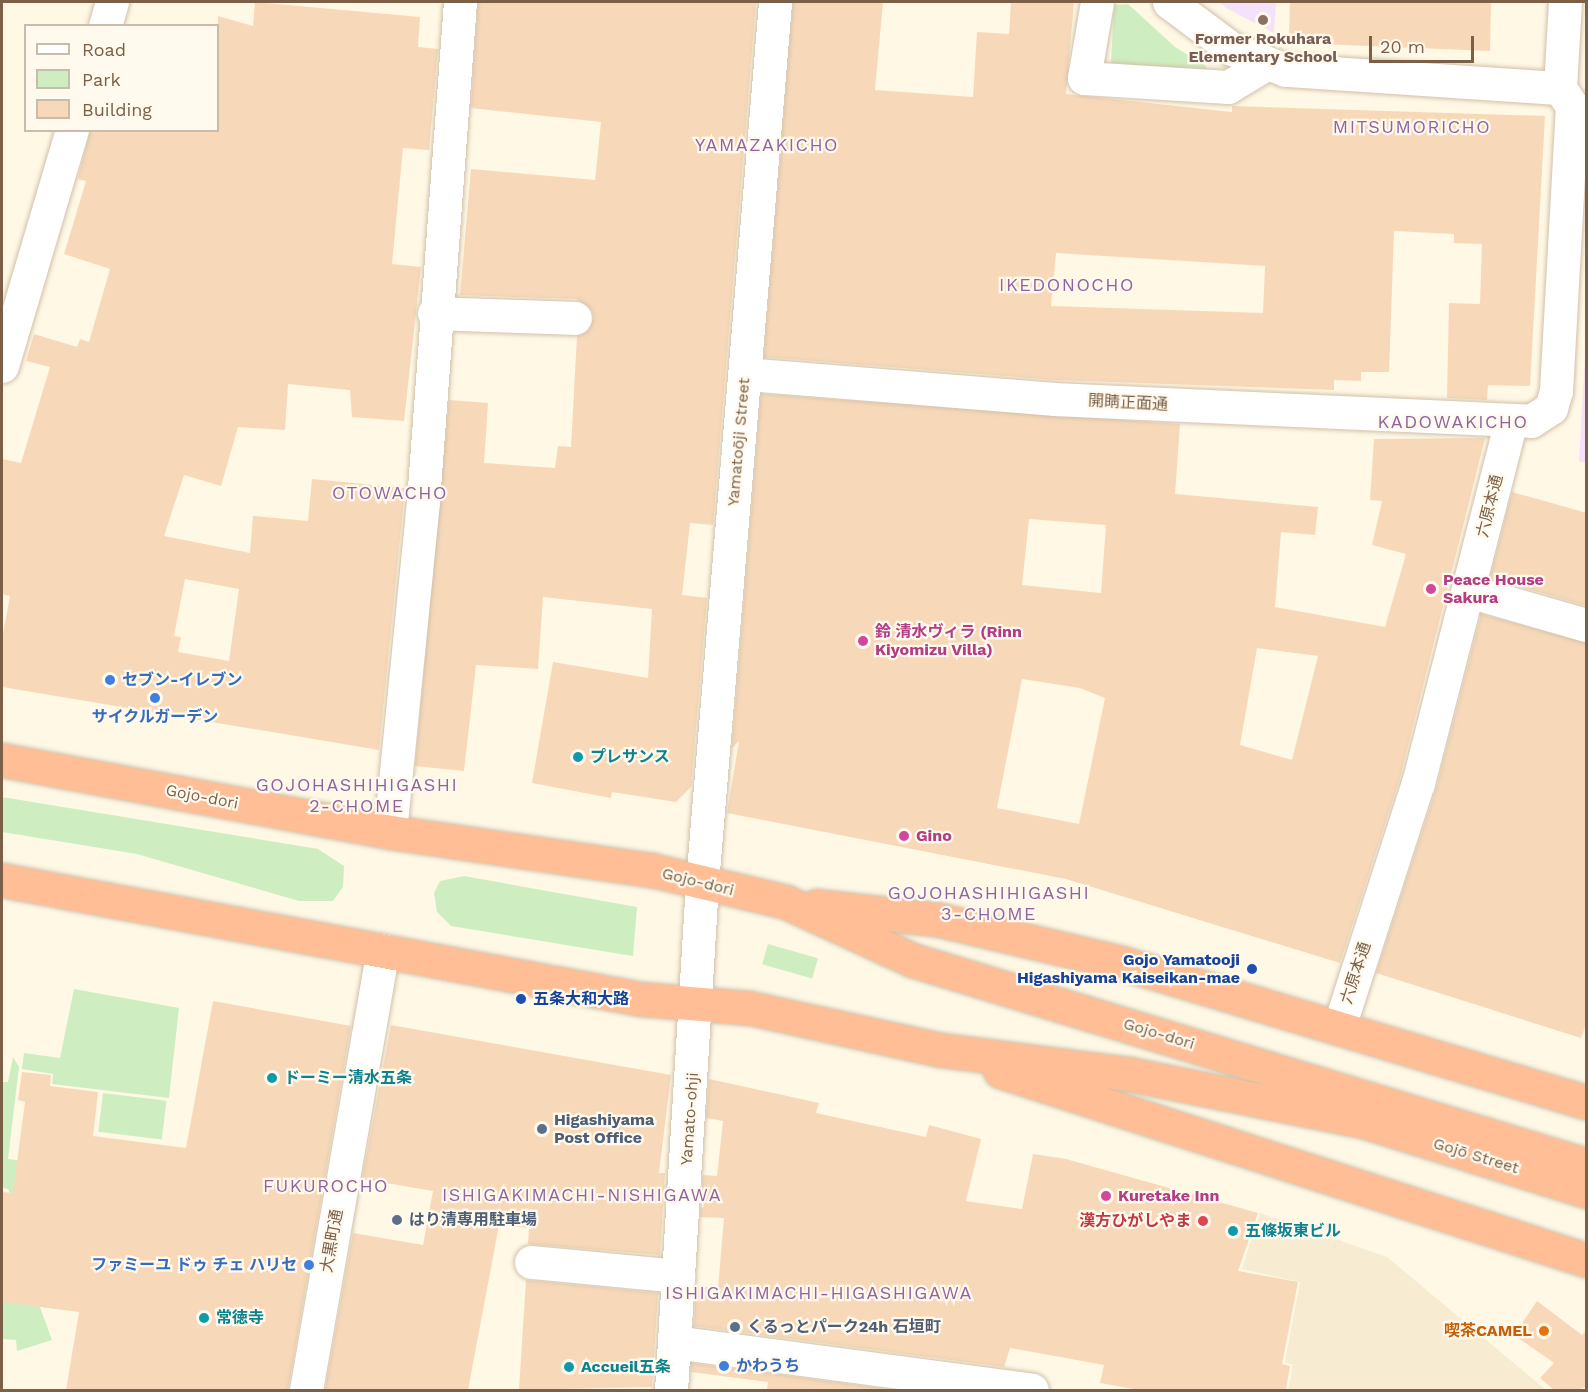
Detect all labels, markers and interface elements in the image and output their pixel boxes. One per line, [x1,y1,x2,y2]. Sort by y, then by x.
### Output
marker: Former Rokuhara Elementary School [1256,13,1270,27]
legend [24,24,219,132]
scale bar [1372,24,1477,62]
place label: Former Rokuhara Elementary School [1188,29,1338,67]
text: 20 m [1380,36,1425,57]
text: Road [82,39,126,60]
text: Park [82,69,121,90]
text: Building [82,99,152,120]
district label: MITSUMORICHO [1333,116,1491,138]
district label: YAMAZAKICHO [695,134,839,156]
district label: IKEDONOCHO [999,274,1135,296]
street label: Yamatoōji Street [724,377,754,507]
street label: 開睛正面通 [1088,391,1168,415]
district label: KADOWAKICHO [1377,411,1529,433]
street label: 六原本通 [1473,473,1507,539]
district label: OTOWACHO [332,482,448,504]
place label: Peace House Sakura [1443,570,1544,608]
marker: Peace House Sakura [1424,582,1438,596]
place label: 鈴 清水ヴィラ (Rinn Kiyomizu Villa) [875,622,1022,660]
marker: 鈴 清水ヴィラ (Rinn Kiyomizu Villa) [856,634,870,648]
place label: セブン-イレブン [122,670,242,690]
marker: セブン-イレブン [103,673,117,687]
marker: サイクルガーデン [148,691,162,705]
place label: サイクルガーデン [91,707,219,727]
place label: プレサンス [590,747,670,767]
marker: プレサンス [571,750,585,764]
district label: GOJOHASHIHIGASHI 2-CHOME [256,775,458,818]
street label: Gojo-dori [164,781,240,813]
place label: Gino [916,826,952,846]
marker: Gino [897,829,911,843]
street label: Gojo-dori [660,864,736,900]
district label: GOJOHASHIHIGASHI 3-CHOME [888,883,1090,926]
street label: 六原本通 [1337,940,1375,1006]
place label: Gojo Yamatooji Higashiyama Kaiseikan-mae [1017,950,1240,988]
marker: Gojo Yamatooji Higashiyama Kaiseikan-mae [1245,962,1259,976]
place label: 五条大和大路 [533,989,629,1009]
marker: 五条大和大路 [514,992,528,1006]
street label: Gojo-dori [1121,1014,1197,1054]
place label: ドーミー清水五条 [284,1068,412,1088]
marker: ドーミー清水五条 [265,1071,279,1085]
street label: Yamato-ohji [677,1072,703,1166]
place label: Higashiyama Post Office [554,1110,654,1148]
marker: Higashiyama Post Office [535,1122,549,1136]
street label: Gojō Street [1431,1134,1521,1178]
district label: FUKUROCHO [263,1175,389,1197]
district label: ISHIGAKIMACHI-NISHIGAWA [442,1184,722,1206]
place label: Kuretake Inn [1118,1186,1219,1206]
marker: Kuretake Inn [1099,1189,1113,1203]
street label: 大黒町通 [317,1208,347,1274]
place label: はり清専用駐車場 [409,1210,537,1230]
place label: 漢方ひがしやま [1079,1211,1191,1231]
marker: はり清専用駐車場 [390,1213,404,1227]
marker: 漢方ひがしやま [1196,1214,1210,1228]
place label: 五條坂東ビル [1245,1221,1341,1241]
marker: 五條坂東ビル [1226,1224,1240,1238]
place label: ファミーユ ドゥ チェ ハリセ [91,1255,297,1275]
marker: ファミーユ ドゥ チェ ハリセ [302,1258,316,1272]
district label: ISHIGAKIMACHI-HIGASHIGAWA [665,1282,973,1304]
place label: 常徳寺 [216,1308,264,1328]
marker: 常徳寺 [197,1311,211,1325]
place label: くるっとパーク24h 石垣町 [747,1317,941,1337]
marker: くるっとパーク24h 石垣町 [728,1320,742,1334]
place label: 喫茶CAMEL [1444,1321,1532,1341]
marker: 喫茶CAMEL [1537,1324,1551,1338]
place label: かわうち [736,1356,800,1376]
place label: Accueil五条 [581,1357,671,1377]
marker: かわうち [717,1359,731,1373]
marker: Accueil五条 [562,1360,576,1374]

